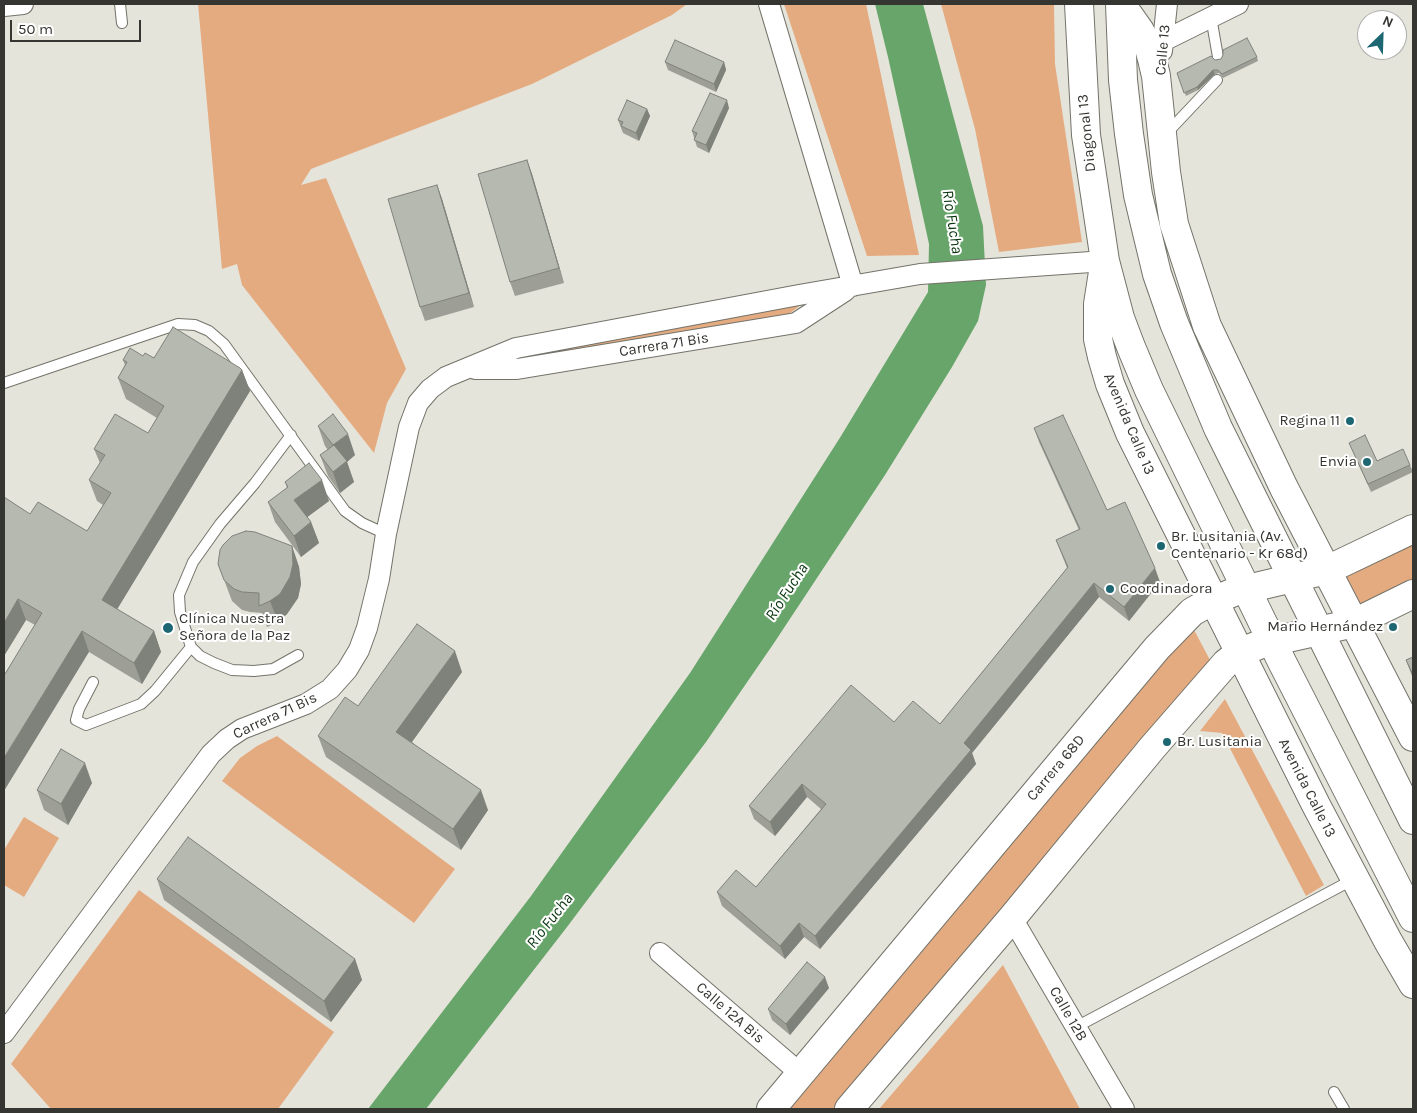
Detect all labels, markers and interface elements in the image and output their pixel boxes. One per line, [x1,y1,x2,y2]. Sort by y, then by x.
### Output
scale bar [12,10,144,42]
north arrow [1357,10,1407,60]
text: N [1380,12,1396,32]
text: 50 m [18,20,53,38]
street label: Calle 13 [1152,24,1174,76]
street label: Diagonal 13 [1074,93,1100,173]
water label: Río Fucha [937,189,967,255]
street label: Carrera 71 Bis [618,329,710,361]
street label: Avenida Calle 13 [1099,370,1159,478]
place label: Regina 11 [1279,412,1340,430]
marker: Regina 11 [1344,415,1356,427]
place label: Envia [1319,453,1357,471]
marker: Envia [1361,456,1373,468]
place label: Br. Lusitania (Av. Centenario - Kr 68d) [1171,528,1308,563]
marker: Br. Lusitania (Av. Centenario - Kr 68d) [1155,540,1167,552]
water label: Río Fucha [761,560,813,624]
place label: Coordinadora [1120,580,1212,598]
marker: Coordinadora [1104,583,1116,595]
place label: Clínica Nuestra Señora de la Paz [179,610,290,645]
place label: Mario Hernández [1267,618,1383,636]
marker: Clínica Nuestra Señora de la Paz [161,621,175,635]
marker: Mario Hernández [1387,621,1399,633]
street label: Carrera 71 Bis [230,689,320,743]
street label: Carrera 68D [1023,731,1089,805]
place label: Br. Lusitania [1177,733,1262,751]
street label: Avenida Calle 13 [1274,735,1340,841]
marker: Br. Lusitania [1161,736,1173,748]
water label: Río Fucha [523,890,577,952]
street label: Calle 12A Bis [692,978,768,1048]
street label: Calle 12B [1045,983,1091,1045]

